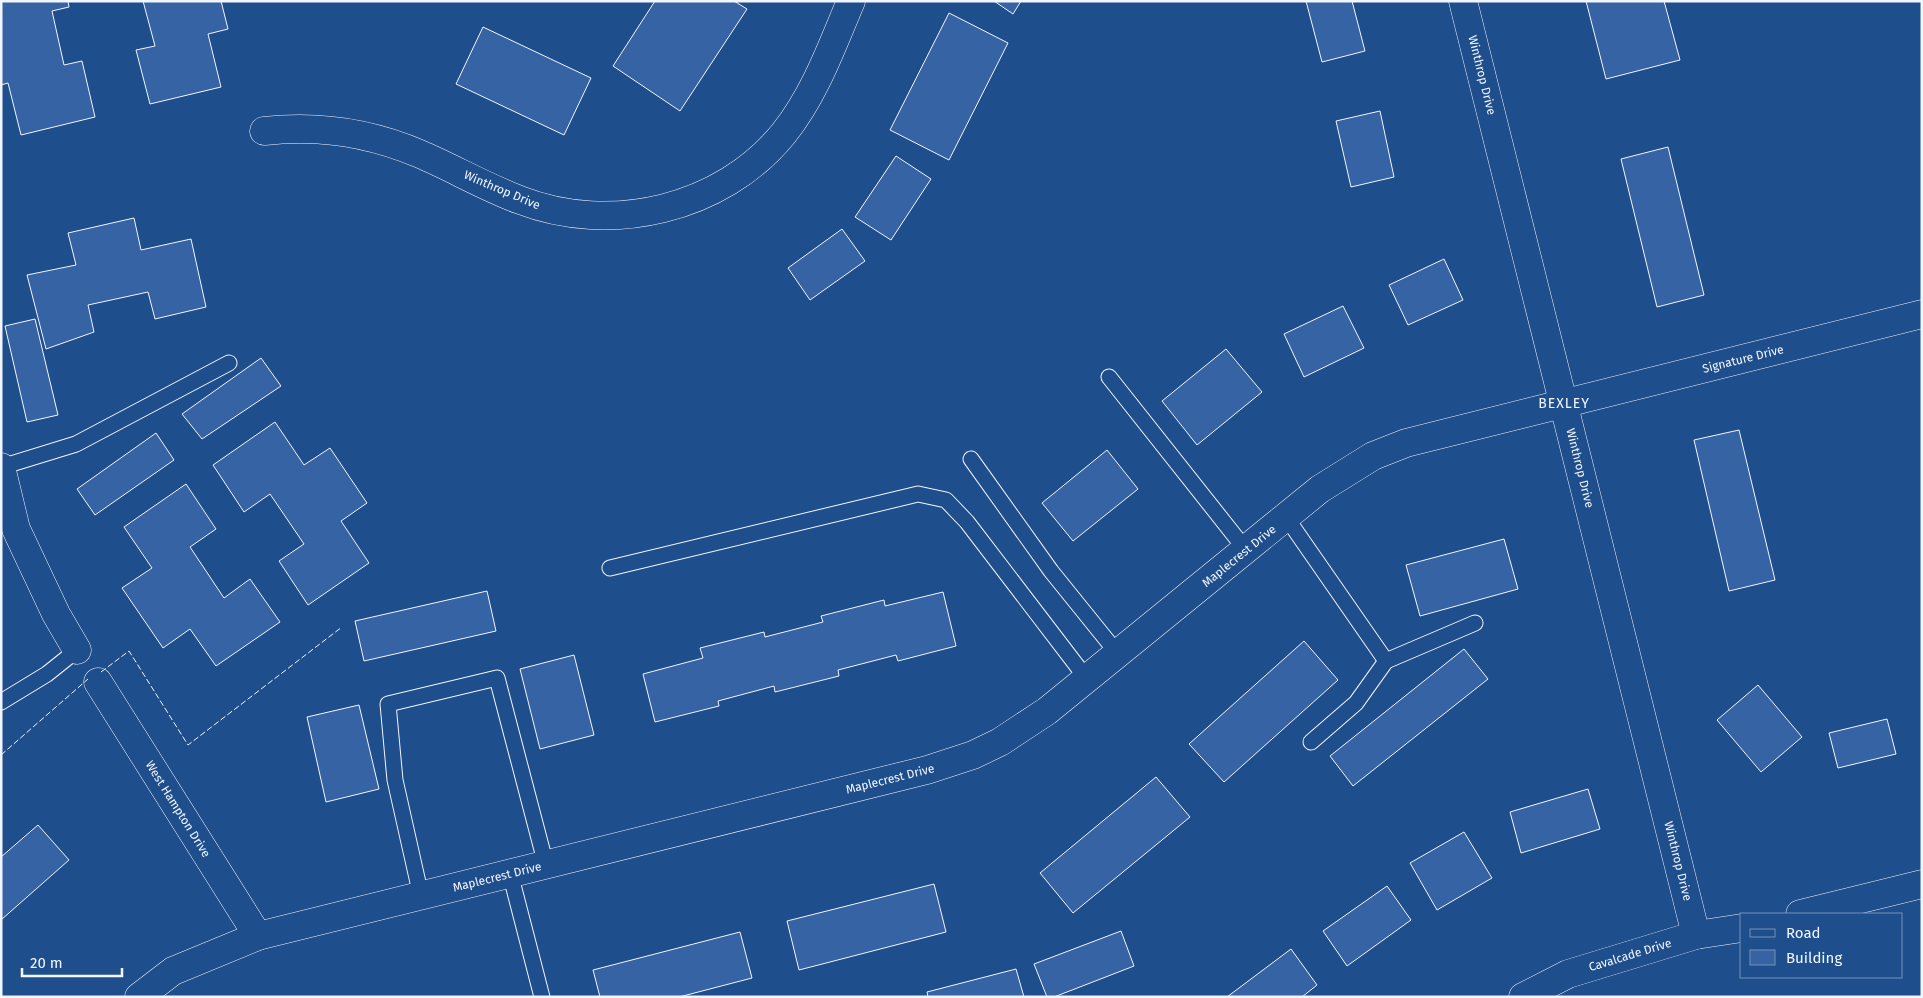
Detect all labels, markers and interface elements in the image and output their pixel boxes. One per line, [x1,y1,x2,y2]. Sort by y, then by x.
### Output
street label: Winthrop Drive [1465,34,1499,116]
street label: Winthrop Drive [462,168,542,212]
street label: Signature Drive [1701,342,1785,376]
district label: BEXLEY [1538,395,1590,412]
street label: Winthrop Drive [1563,427,1597,509]
street label: Maplecrest Drive [1199,522,1279,590]
street label: West Hampton Drive [143,758,213,860]
street label: Maplecrest Drive [844,761,936,797]
street label: Winthrop Drive [1661,820,1695,902]
street label: Maplecrest Drive [451,859,543,895]
legend [1740,913,1903,978]
text: Road [1786,924,1821,942]
street label: Cavalcade Drive [1587,936,1673,974]
scale bar [22,946,122,978]
text: Building [1786,949,1842,967]
text: 20 m [30,954,63,972]

